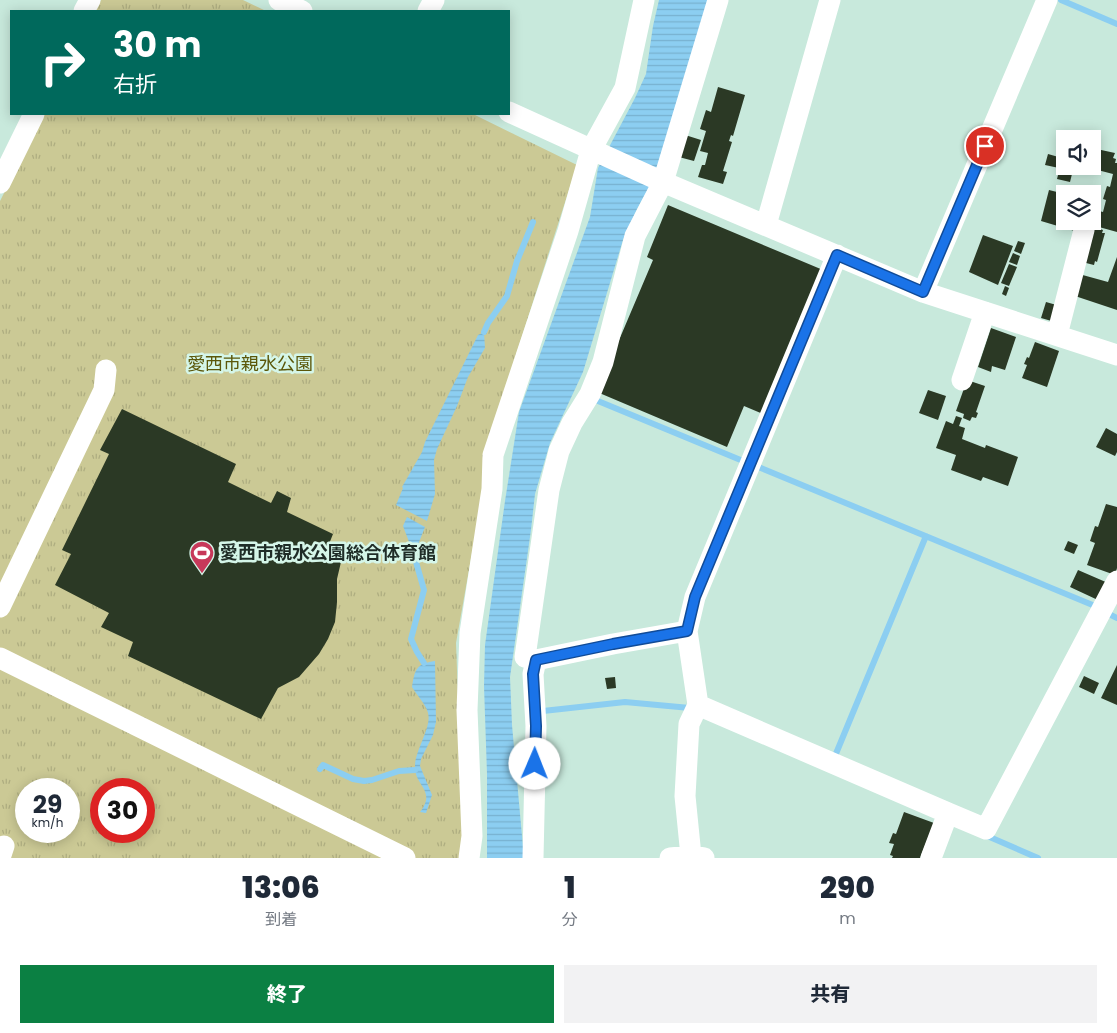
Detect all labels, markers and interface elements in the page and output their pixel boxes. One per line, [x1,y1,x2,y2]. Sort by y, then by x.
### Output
text: 30 m [113,20,201,69]
icon: right [30,30,95,95]
text: 右折 [113,69,157,100]
pin [964,125,1006,167]
map controls [1056,130,1101,230]
button: sound [1056,130,1101,175]
icon: arrive [971,132,999,160]
button: layers [1056,185,1101,230]
park label: 愛西市親水公園 [187,351,313,376]
sports icon: 愛西市親水公園総合体育館 [189,540,215,574]
place label: 愛西市親水公園総合体育館 [220,540,436,565]
position arrow [508,737,560,789]
speed limit sign: 30 [90,778,155,843]
text: 29 [33,787,62,822]
text: km/h [32,814,63,831]
text: 13:06 [242,866,320,909]
text: 1 [564,866,576,909]
text: 290 [820,866,875,909]
text: m [839,907,856,930]
text: 到着 [265,908,297,931]
text: 分 [562,908,578,931]
button: 終了 [20,965,554,1023]
button: 共有 [564,965,1097,1023]

